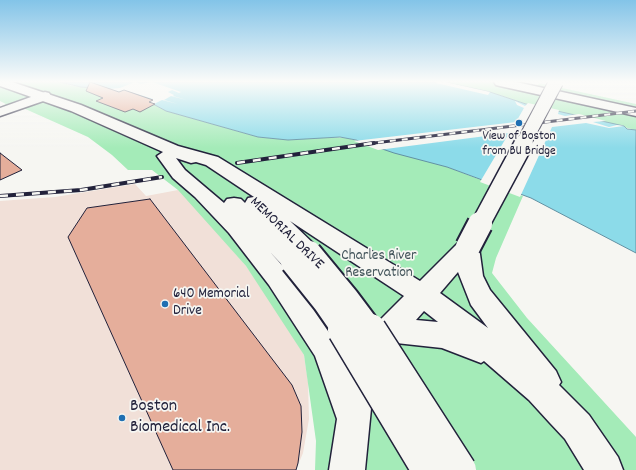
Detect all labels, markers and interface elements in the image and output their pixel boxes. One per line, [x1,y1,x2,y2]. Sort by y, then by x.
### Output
marker: View of Boston from BU Bridge [514,118,524,128]
place label: View of Boston from BU Bridge [482,129,556,160]
street label: MEMORIAL DRIVE [245,194,327,274]
park label: Charles River Reservation [341,248,417,283]
place label: 640 Memorial Drive [173,286,249,321]
marker: 640 Memorial Drive [160,299,170,309]
place label: Boston Biomedical Inc. [130,397,230,440]
marker: Boston Biomedical Inc. [117,413,127,423]

